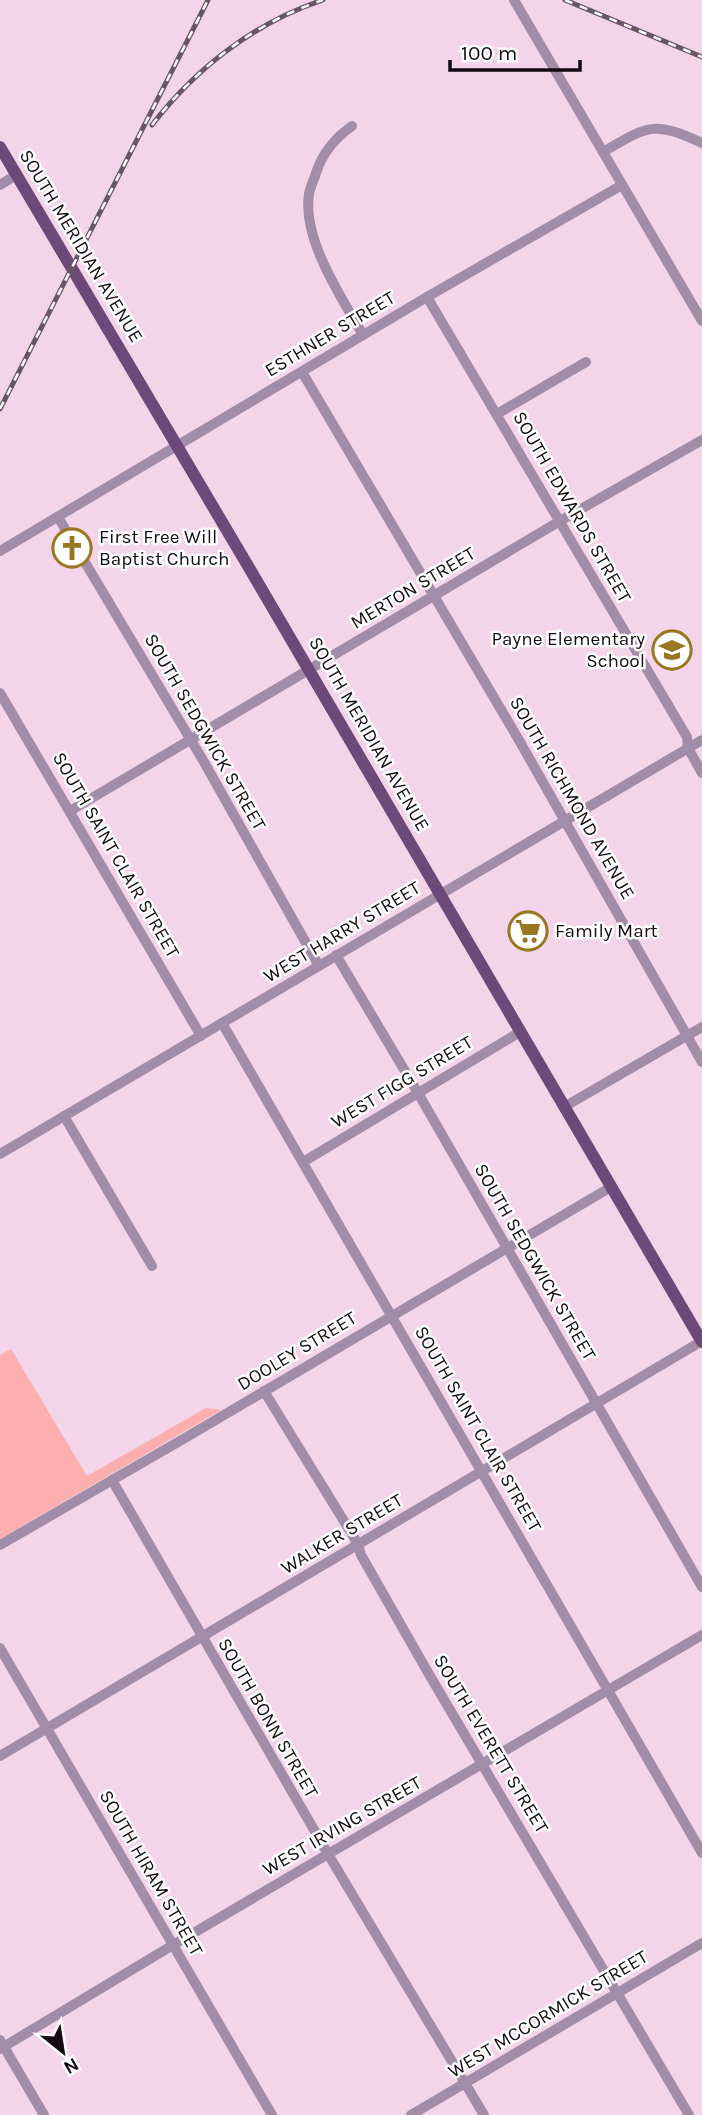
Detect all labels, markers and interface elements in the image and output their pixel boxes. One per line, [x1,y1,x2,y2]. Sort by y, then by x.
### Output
scale bar [450,28,580,72]
text: 100 m [461,41,518,65]
street label: SOUTH MERIDIAN AVENUE [15,146,147,346]
street label: ESTHNER STREET [261,286,399,381]
street label: SOUTH EDWARDS STREET [508,408,636,607]
place label: First Free Will Baptist Church [99,526,230,570]
church icon: First Free Will Baptist Church [51,527,93,569]
street label: MERTON STREET [347,542,480,634]
place label: Payne Elementary School [491,628,645,672]
school or university icon: Payne Elementary School [651,629,693,671]
street label: SOUTH SEDGWICK STREET [140,630,271,835]
street label: SOUTH MERIDIAN AVENUE [304,633,434,835]
street label: SOUTH RICHMOND AVENUE [505,693,639,903]
street label: SOUTH SAINT CLAIR STREET [48,748,184,962]
street label: WEST HARRY STREET [260,876,425,987]
supermarket icon: Family Mart [507,910,549,952]
place label: Family Mart [555,920,658,942]
street label: WEST FIGG STREET [327,1031,477,1133]
street label: SOUTH SEDGWICK STREET [470,1160,601,1365]
street label: DOOLEY STREET [233,1307,361,1395]
street label: SOUTH SAINT CLAIR STREET [410,1322,546,1536]
street label: WALKER STREET [277,1489,407,1579]
street label: SOUTH BONN STREET [213,1634,323,1802]
street label: SOUTH EVERETT STREET [429,1651,553,1838]
street label: WEST IRVING STREET [259,1771,426,1880]
street label: SOUTH HIRAM STREET [95,1786,208,1960]
street label: WEST MCCORMICK STREET [444,1945,652,2082]
north arrow [28,2017,98,2087]
text: N [60,2053,82,2079]

